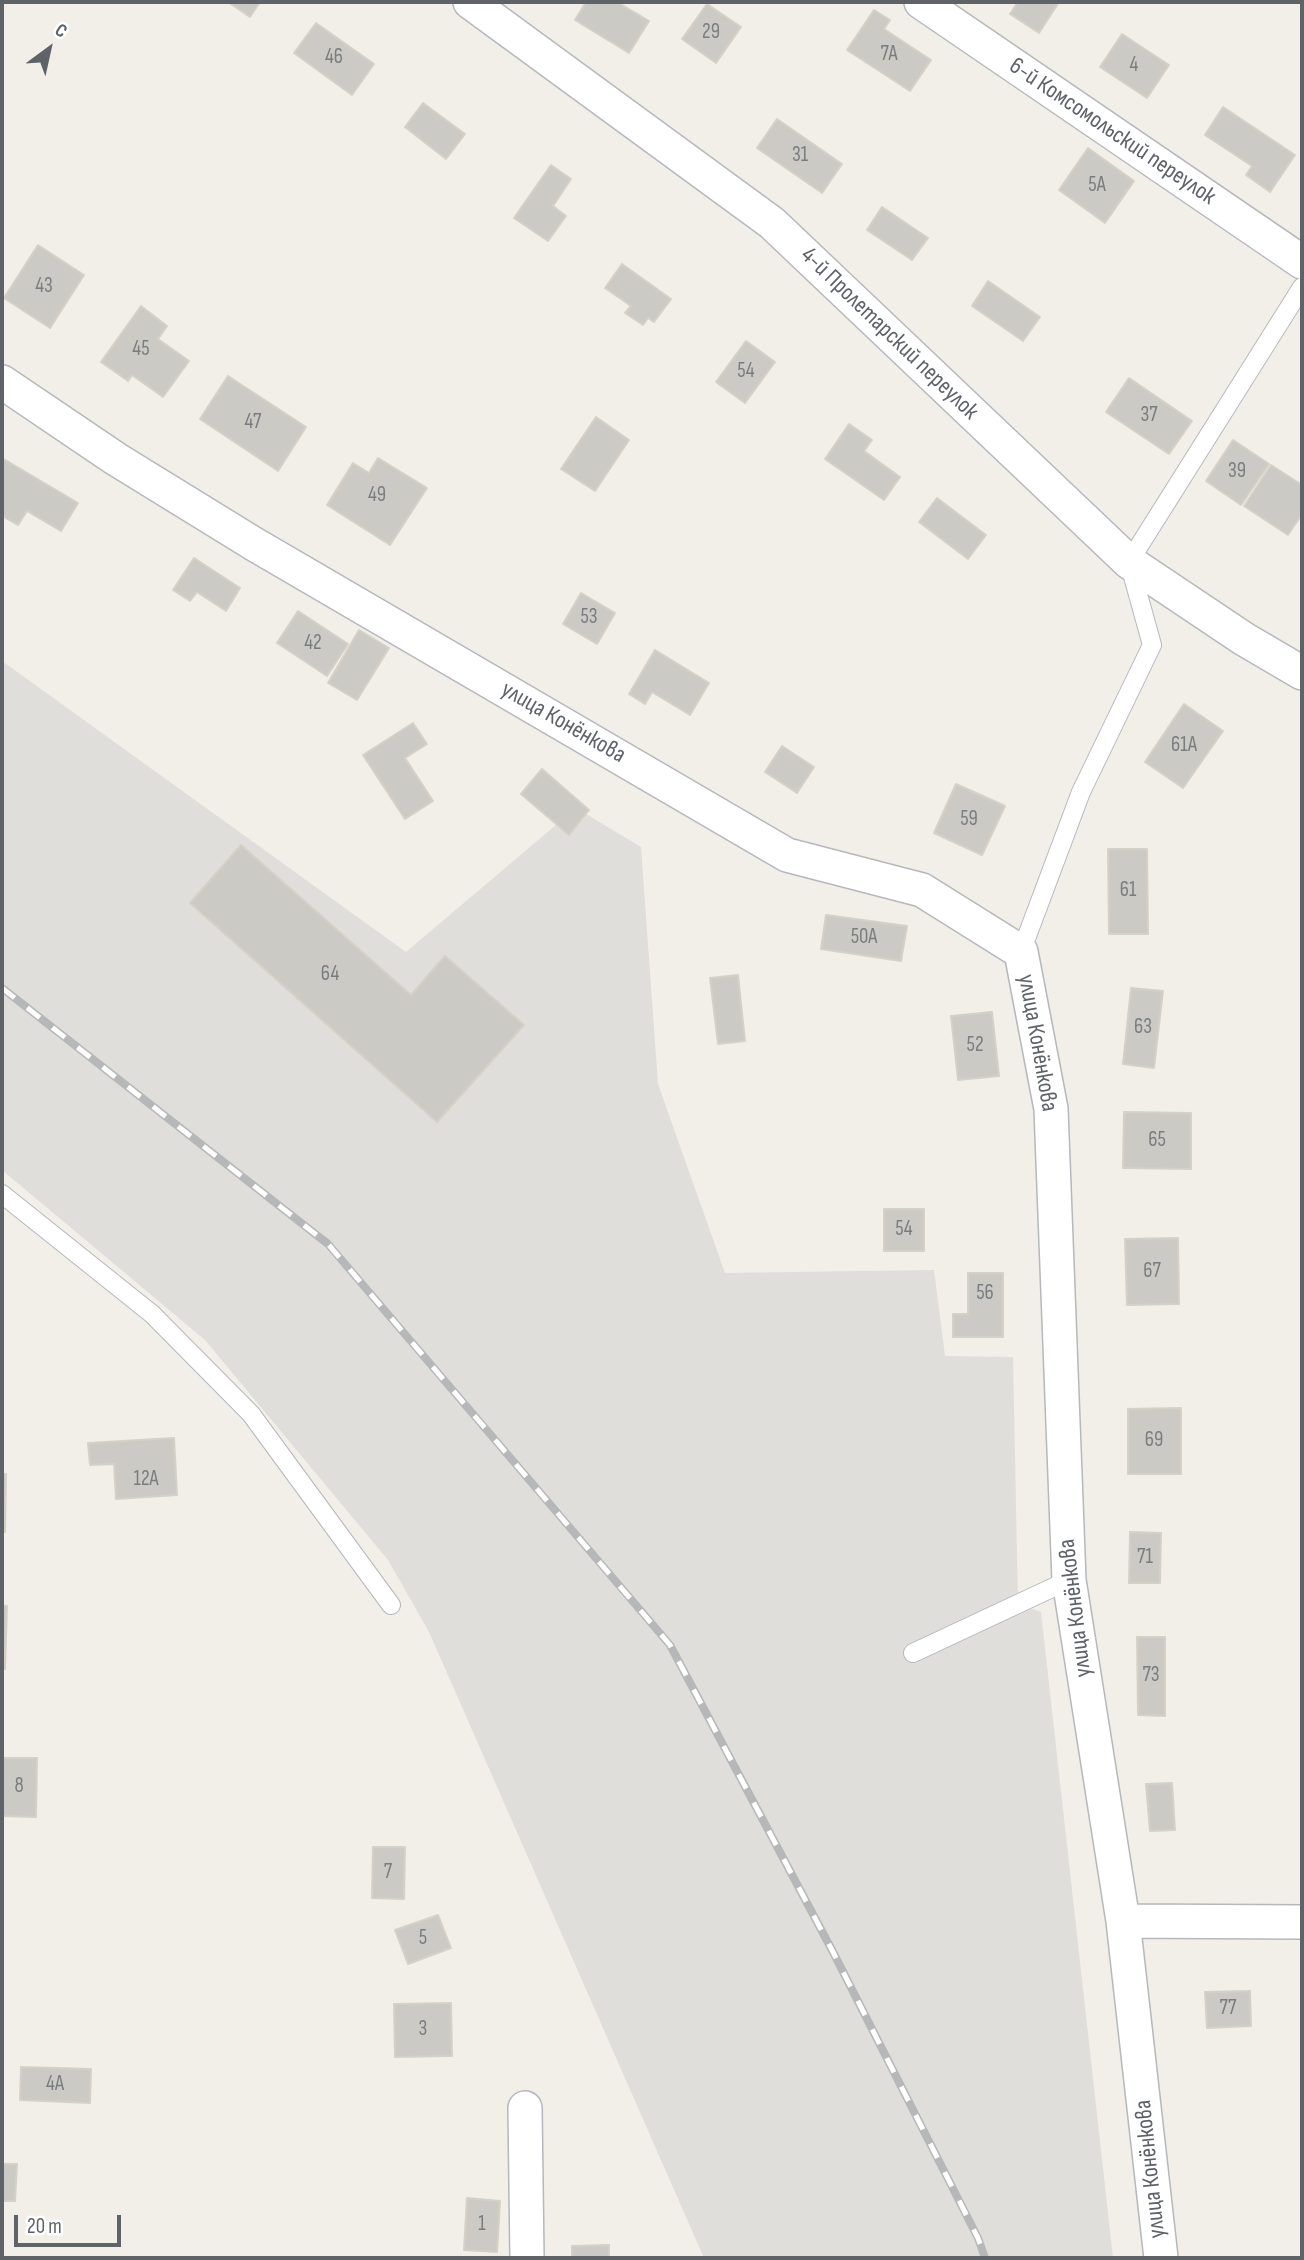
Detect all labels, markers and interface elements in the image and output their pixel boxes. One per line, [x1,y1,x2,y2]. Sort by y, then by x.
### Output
north arrow [14,14,84,84]
text: С [50,19,71,43]
house number: 29 [702,20,720,46]
house number: 7А [880,42,898,68]
house number: 46 [325,45,343,71]
street label: 6-й Комсомольский переулок [1003,52,1221,212]
house number: 4 [1130,53,1138,79]
house number: 31 [792,143,808,169]
house number: 5А [1088,173,1106,199]
street label: 4-й Пролетарский переулок [794,242,984,426]
house number: 43 [35,274,53,300]
house number: 45 [132,337,150,363]
house number: 54 [737,359,755,385]
house number: 37 [1140,403,1158,429]
house number: 47 [244,410,262,436]
house number: 39 [1228,459,1246,485]
house number: 49 [368,483,386,509]
house number: 53 [580,605,598,631]
house number: 42 [304,631,322,657]
street label: улица Конёнкова [496,676,630,770]
house number: 61А [1171,733,1197,759]
house number: 59 [960,807,978,833]
house number: 61 [1120,878,1136,904]
house number: 50А [851,925,877,951]
house number: 64 [321,962,339,988]
street label: улица Конёнкова [1011,972,1063,1114]
house number: 63 [1134,1015,1152,1041]
house number: 52 [966,1033,984,1059]
house number: 65 [1148,1128,1166,1154]
house number: 54 [895,1217,913,1243]
house number: 67 [1143,1259,1161,1285]
house number: 56 [976,1281,994,1307]
house number: 69 [1145,1428,1163,1454]
house number: 12А [133,1467,159,1493]
street label: улица Конёнкова [1053,1537,1099,1679]
house number: 71 [1137,1545,1153,1571]
house number: 73 [1142,1663,1160,1689]
house number: 8 [14,1774,24,1800]
house number: 7 [384,1860,392,1886]
house number: 5 [419,1926,427,1952]
house number: 77 [1220,1996,1236,2022]
house number: 3 [419,2017,427,2043]
house number: 4А [46,2072,64,2098]
street label: улица Конёнкова [1129,2098,1173,2240]
scale bar [18,2200,124,2244]
house number: 1 [478,2212,486,2238]
text: 20 m [27,2214,62,2239]

